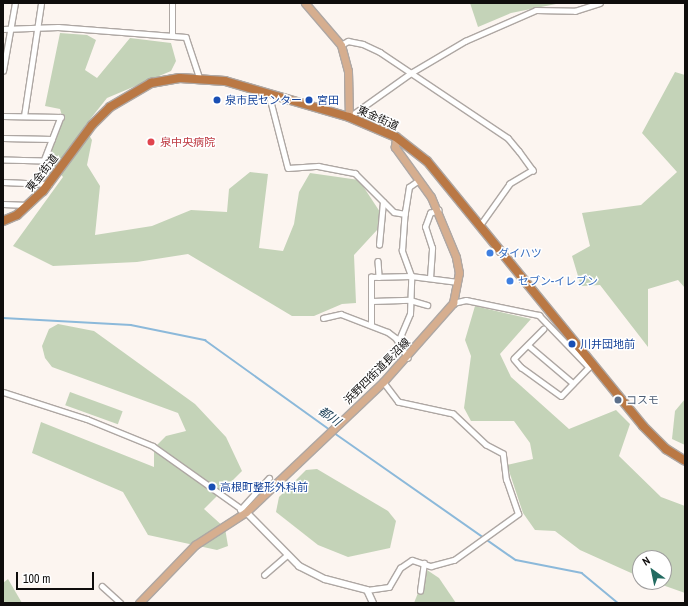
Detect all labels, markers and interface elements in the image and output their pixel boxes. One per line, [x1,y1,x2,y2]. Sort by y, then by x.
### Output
place label: 泉市民センター [225,93,302,107]
place label: 宮田 [317,93,339,107]
marker: 泉市民センター [212,95,222,105]
marker: 宮田 [304,95,314,105]
street label: 東金街道 [355,103,401,133]
place label: 泉中央病院 [160,135,215,149]
marker: 泉中央病院 [145,136,157,148]
street label: 東金街道 [23,152,61,194]
place label: ダイハツ [498,246,542,260]
marker: ダイハツ [485,248,495,258]
place label: セブン-イレブン [518,274,598,288]
marker: セブン-イレブン [505,276,515,286]
street label: 浜野四街道長沼線 [341,335,413,407]
place label: 川井団地前 [580,337,635,351]
marker: 川井団地前 [567,339,577,349]
place label: コスモ [626,393,659,407]
marker: コスモ [613,395,623,405]
water label: 都川 [315,404,343,430]
place label: 高根町整形外科前 [220,480,308,494]
marker: 高根町整形外科前 [207,482,217,492]
north arrow [632,550,672,590]
text: N [639,553,653,568]
scale bar [18,564,96,590]
text: 100 m [23,571,50,587]

